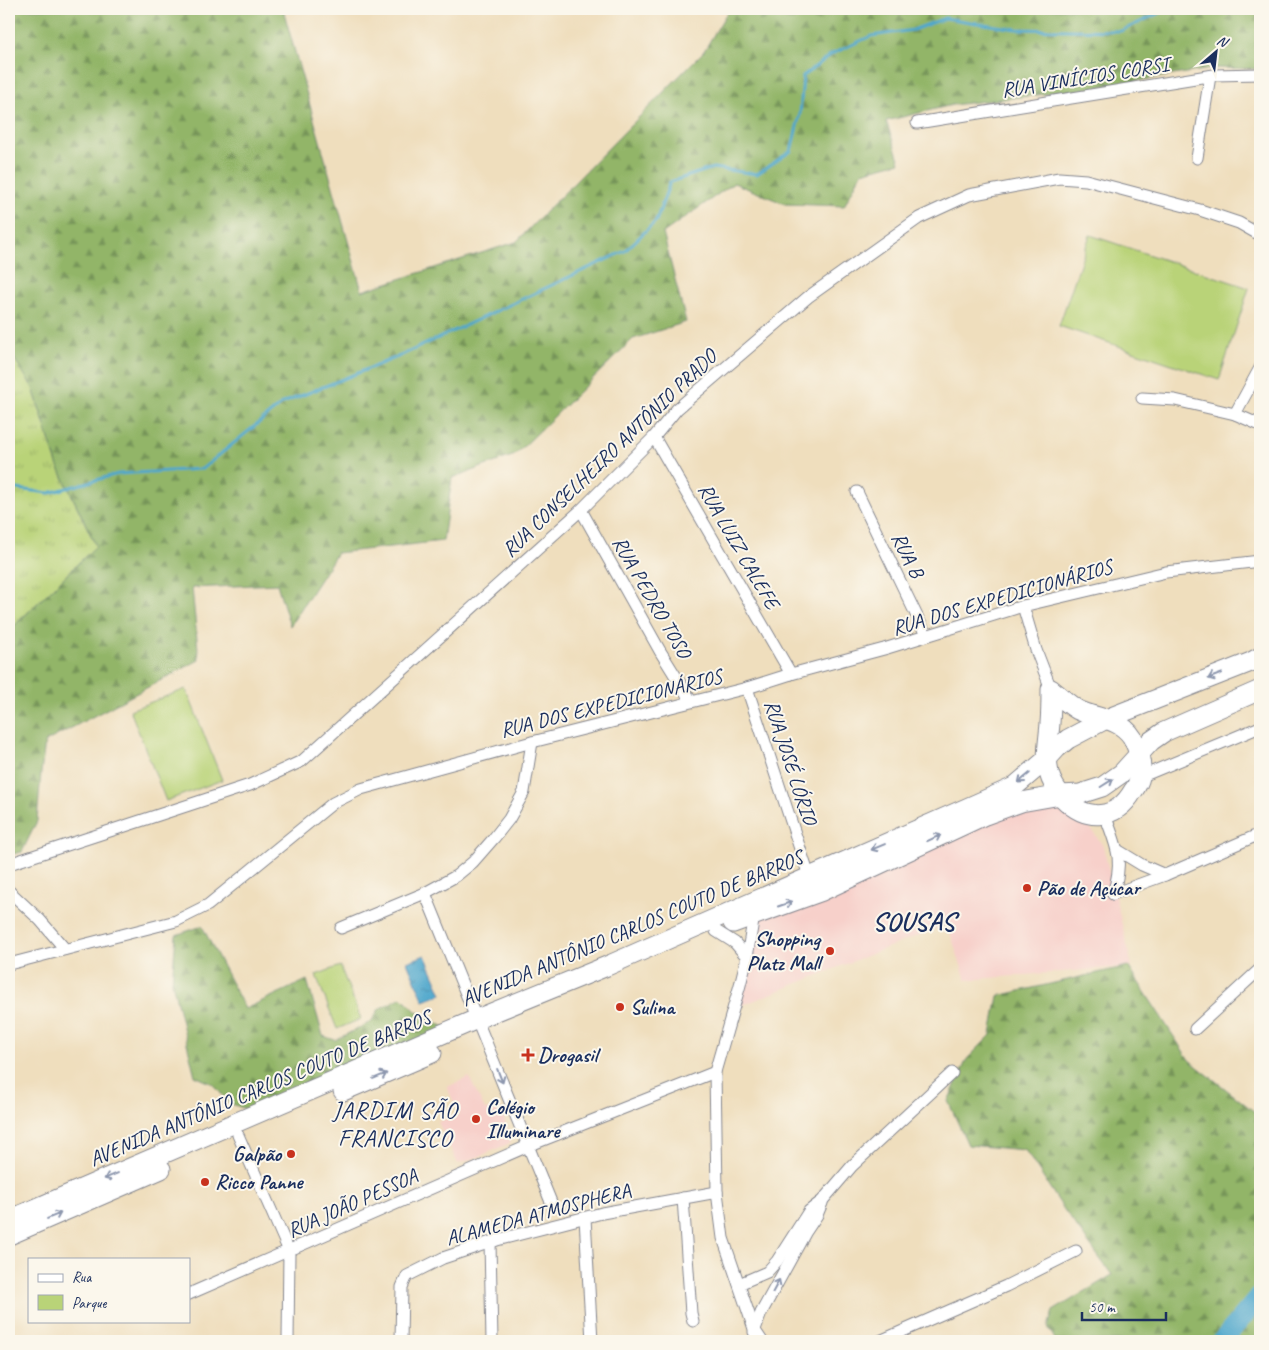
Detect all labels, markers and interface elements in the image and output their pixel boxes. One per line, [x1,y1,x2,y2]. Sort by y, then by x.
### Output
north arrow [1192,28,1242,78]
text: N [1214,31,1232,52]
street label: RUA VINÍCIOS CORSI [1000,50,1175,103]
street label: RUA CONSELHEIRO ANTÔNIO PRADO [496,342,723,562]
street label: RUA LUIZ CALEFE [693,479,787,616]
street label: RUA B [886,528,931,584]
street label: RUA PEDRO TOSO [607,532,699,665]
street label: RUA DOS EXPEDICIONÁRIOS [889,552,1118,641]
street label: RUA DOS EXPEDICIONÁRIOS [497,662,727,743]
one-way arrow [1208,672,1224,681]
street label: RUA JOSÉ LÓRIO [759,697,824,830]
one-way arrow [1018,772,1031,784]
one-way arrow [1100,778,1114,788]
one-way arrow [926,833,941,843]
one-way arrow [871,842,886,852]
street label: AVENIDA ANTÔNIO CARLOS COUTO DE BARROS [457,843,809,1012]
place label: Pão de Açúcar [1037,875,1142,901]
marker: Pão de Açúcar [1021,882,1033,894]
one-way arrow [777,899,792,908]
district label: SOUSAS [873,905,961,938]
place label: Shopping Platz Mall [747,926,824,976]
marker: Shopping Platz Mall [824,945,836,957]
place label: Sulina [630,994,676,1020]
marker: Sulina [614,1001,626,1013]
street label: AVENIDA ANTÔNIO CARLOS COUTO DE BARROS [85,1003,437,1172]
place label: Drogasil [538,1042,601,1068]
marker: Drogasil [522,1049,534,1061]
one-way arrow [496,1068,505,1083]
one-way arrow [372,1071,387,1080]
place label: Colégio Illuminare [486,1094,561,1144]
district label: JARDIM SÃO FRANCISCO [331,1095,460,1153]
marker: Colégio Illuminare [470,1113,482,1125]
place label: Galpão [233,1141,282,1167]
marker: Galpão [285,1148,297,1160]
street label: RUA JOÃO PESSOA [283,1162,423,1243]
place label: Ricco Panne [215,1169,304,1195]
one-way arrow [104,1172,119,1182]
marker: Ricco Panne [199,1176,211,1188]
street label: ALAMEDA ATMOSPHERA [443,1177,634,1251]
one-way arrow [46,1211,61,1220]
legend [28,1258,190,1322]
text: Rua [72,1268,92,1287]
one-way arrow [771,1278,781,1293]
scale bar [1082,1290,1165,1322]
text: Parque [72,1294,108,1313]
text: 50 m [1089,1298,1116,1317]

